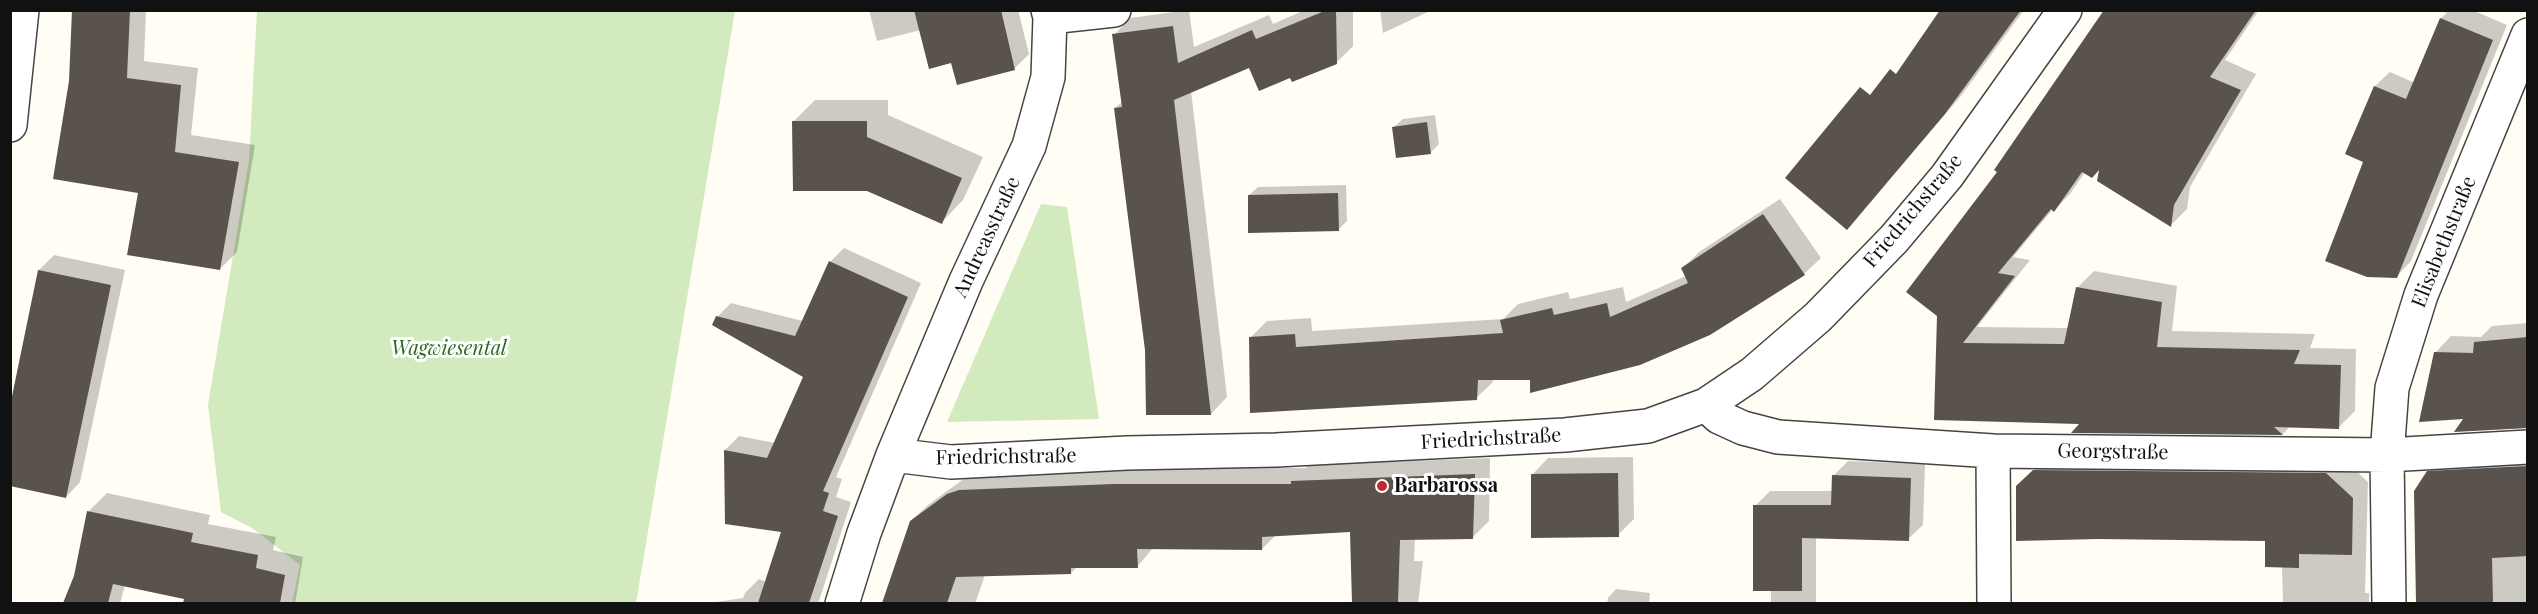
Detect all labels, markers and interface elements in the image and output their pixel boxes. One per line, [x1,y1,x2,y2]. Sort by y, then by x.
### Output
street label: Friedrichstraße [1859,149,1967,273]
street label: Andreasstraße [949,173,1025,301]
street label: Elisabethstraße [2407,173,2481,311]
park label: Wagwiesental [391,337,507,361]
street label: Friedrichstraße [1420,423,1562,455]
street label: Georgstraße [2057,439,2169,465]
street label: Friedrichstraße [935,444,1077,470]
place label: Barbarossa [1394,474,1498,498]
marker: Barbarossa [1375,479,1389,493]

